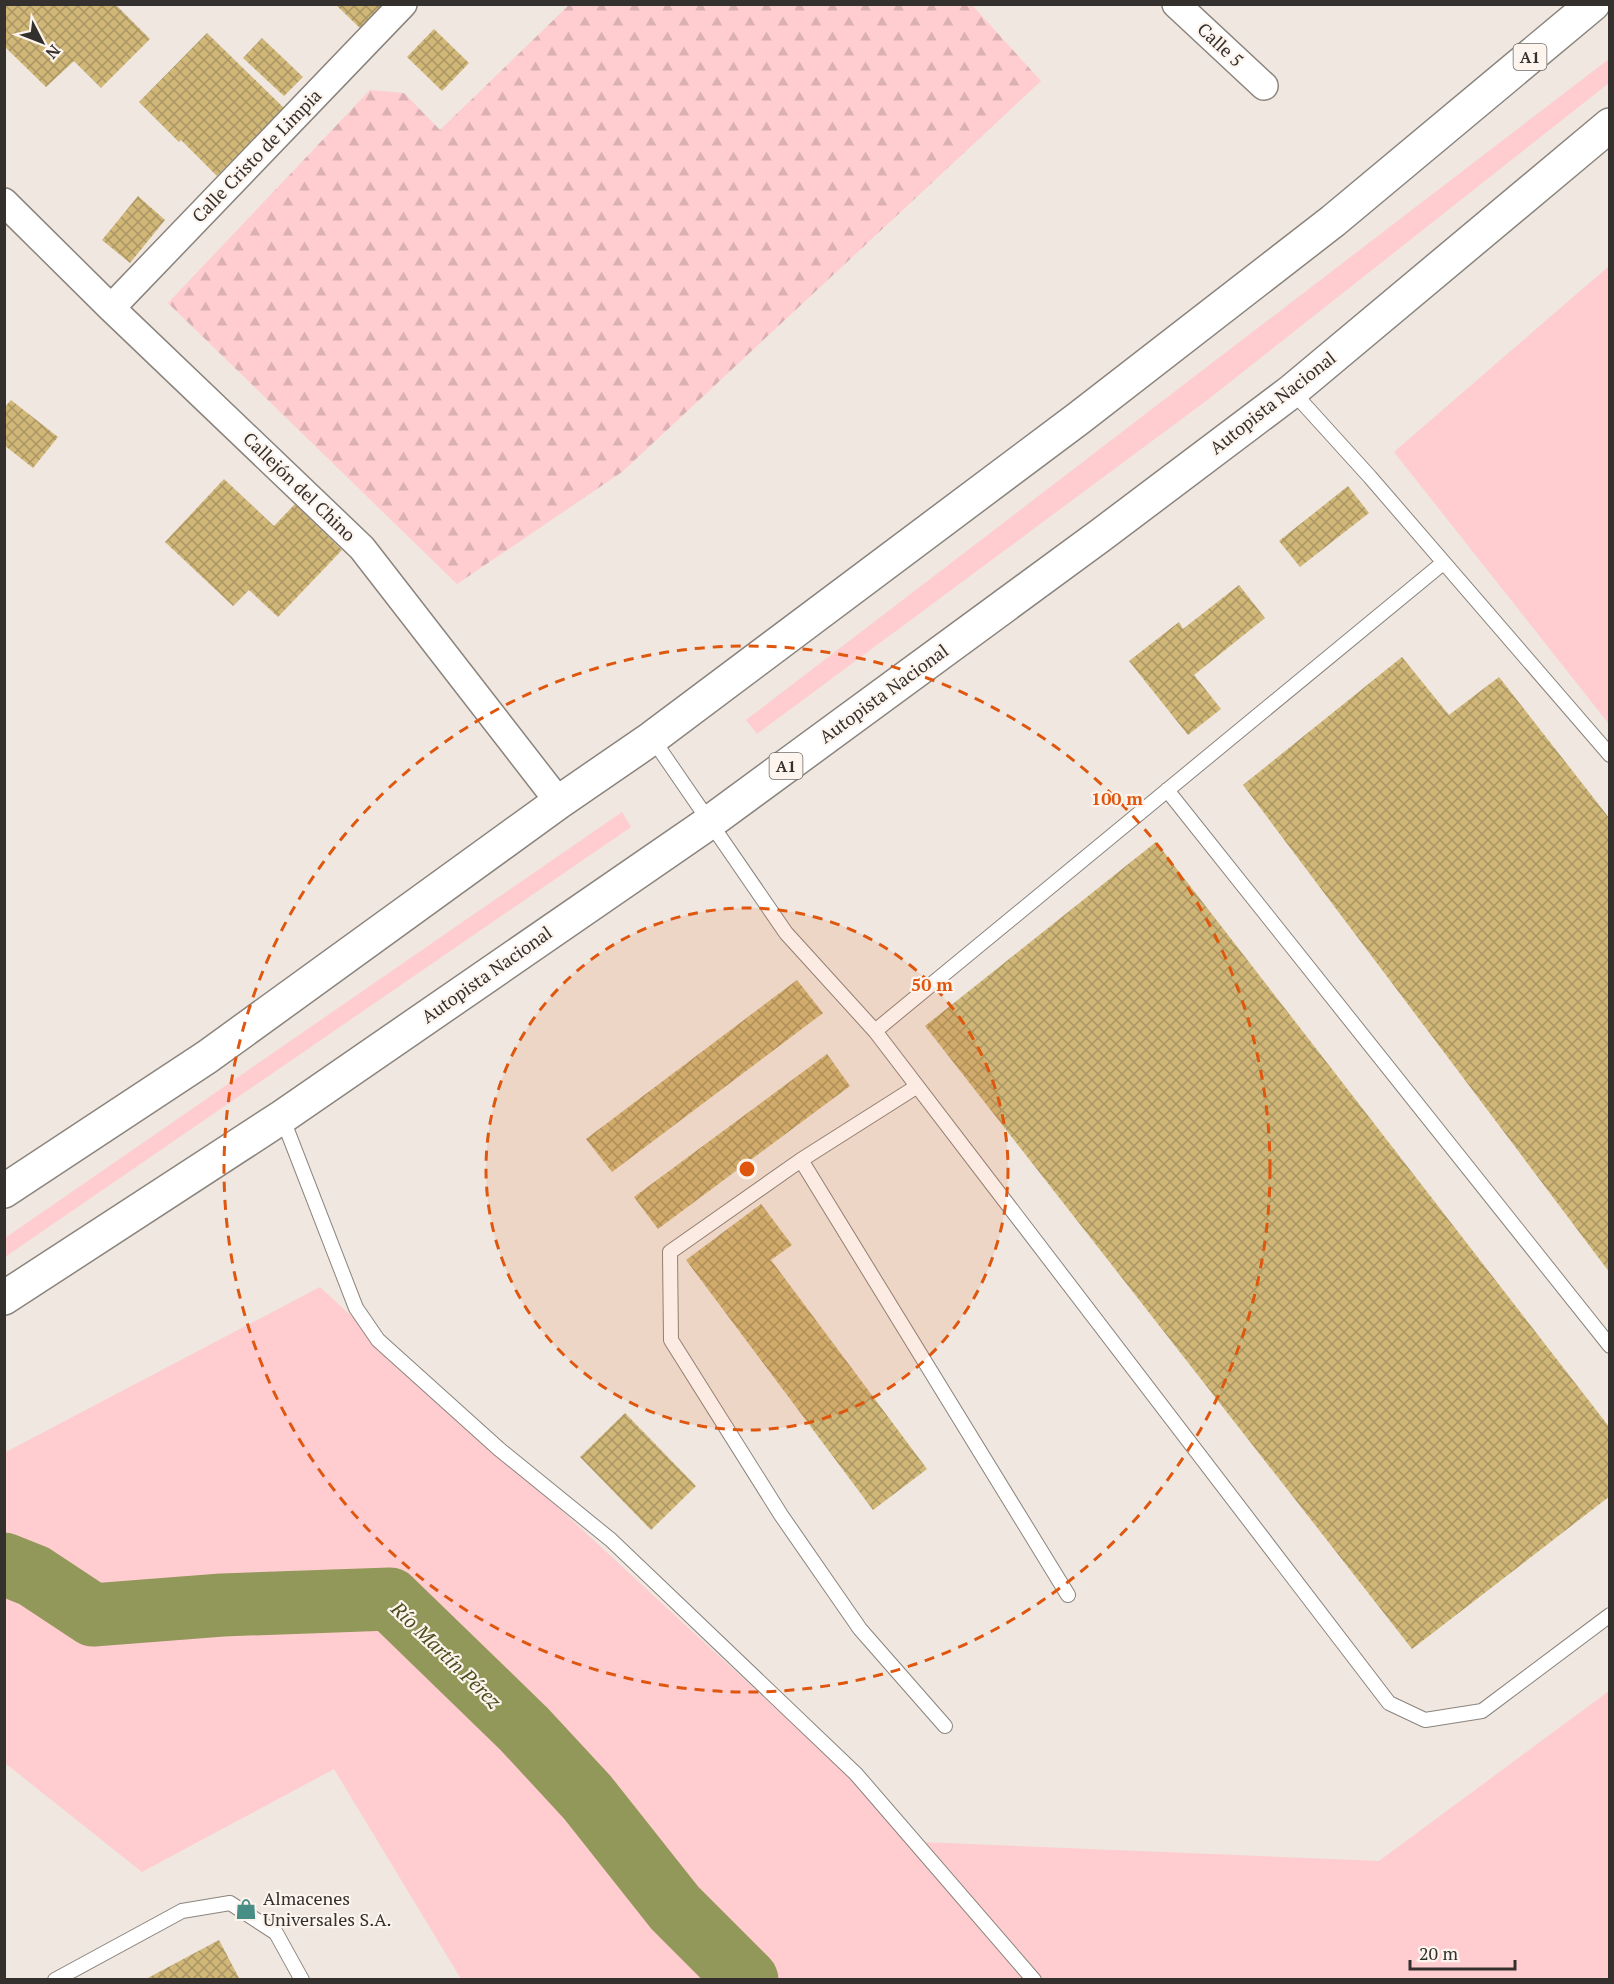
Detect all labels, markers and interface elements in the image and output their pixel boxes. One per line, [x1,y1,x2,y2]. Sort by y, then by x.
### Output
north arrow [12,12,72,72]
street label: Calle 5 [1193,17,1249,72]
text: N [41,40,65,64]
road number: A1 [1514,44,1546,70]
street label: Calle Cristo de Limpia [186,83,326,227]
street label: Autopista Nacional [1204,345,1340,459]
street label: Callejón del Chino [238,426,361,546]
street label: Autopista Nacional [814,638,953,748]
road number: A1 [770,753,802,779]
text: 100 m [1091,786,1143,810]
street label: Autopista Nacional [416,920,556,1028]
text: 50 m [911,972,953,996]
centre of rings [737,1159,757,1179]
water label: Río Martín Pérez [385,1595,508,1715]
place label: Almacenes Universales S.A. [263,1886,391,1931]
shop icon: Almacenes Universales S.A. [234,1897,258,1921]
scale bar [1410,1933,1515,1971]
text: 20 m [1419,1941,1459,1965]

